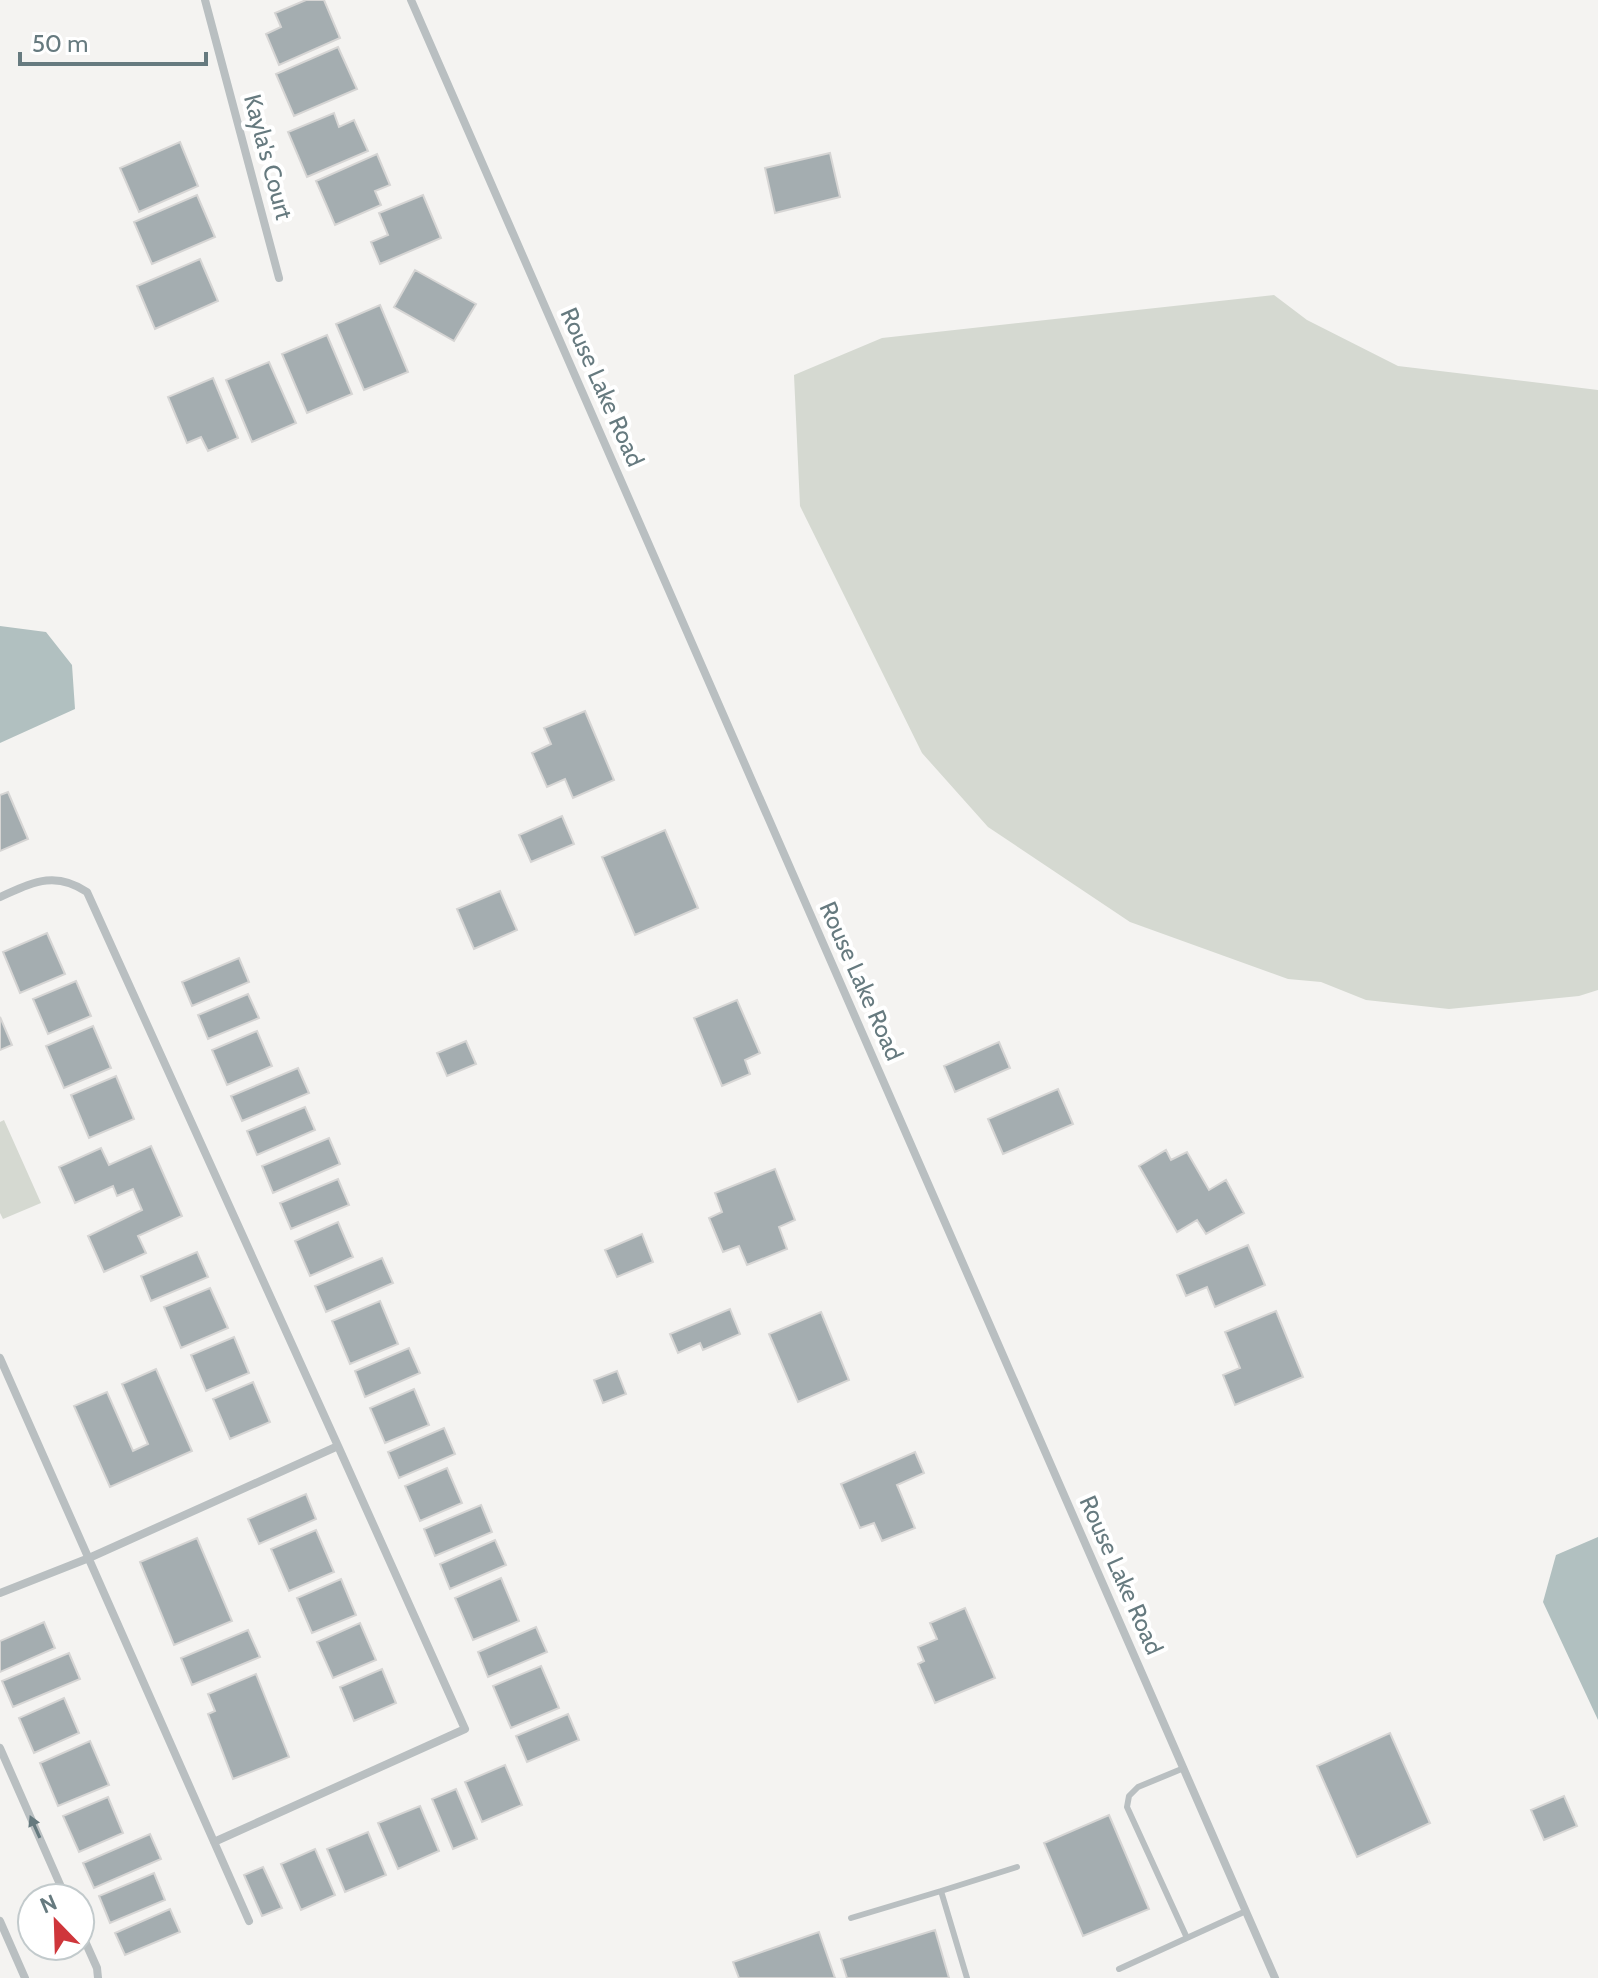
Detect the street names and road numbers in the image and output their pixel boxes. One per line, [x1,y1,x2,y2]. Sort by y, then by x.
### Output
street label: Kayla's Court [238,91,299,223]
street label: Rouse Lake Road [554,303,650,471]
street label: Rouse Lake Road [813,897,909,1065]
street label: Rouse Lake Road [1073,1491,1169,1659]

